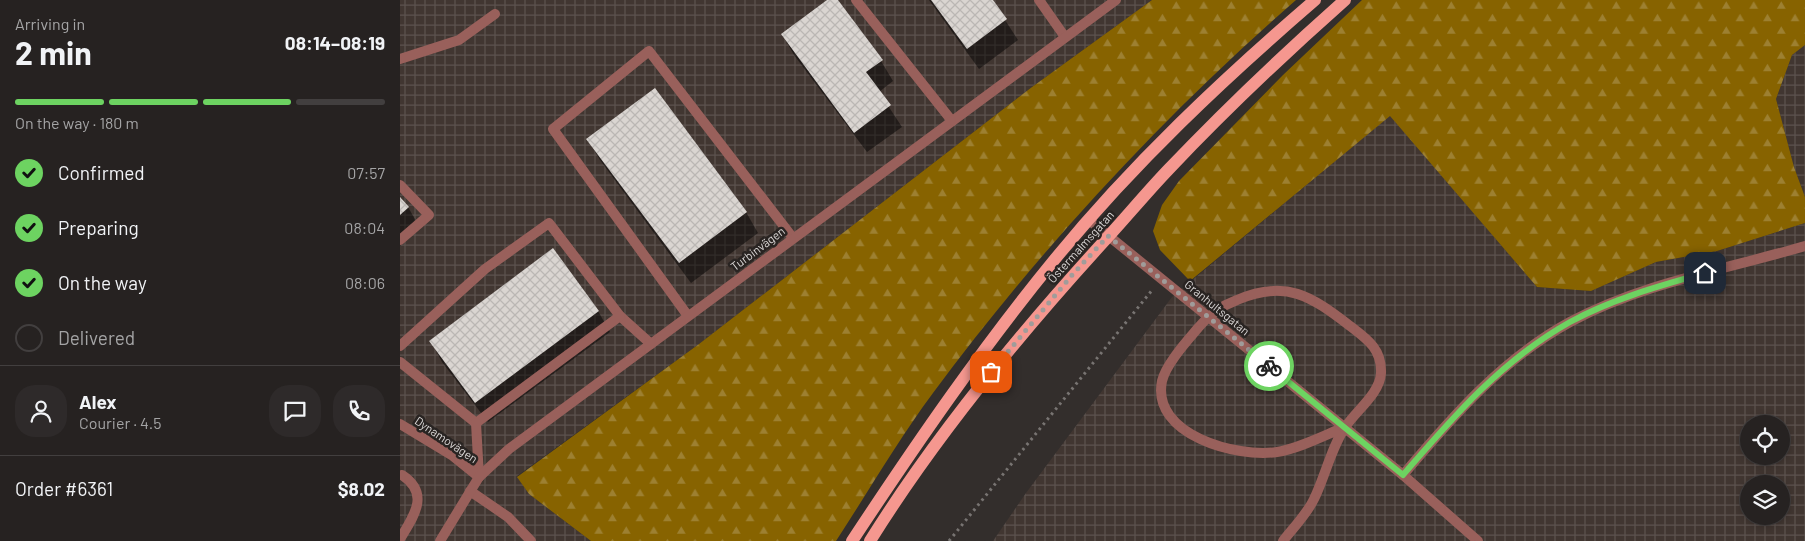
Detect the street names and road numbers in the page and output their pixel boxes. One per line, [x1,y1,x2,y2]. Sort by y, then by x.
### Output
street label: Östermalmsgatan [1044,207,1116,285]
street label: Turbinvägen [728,223,787,273]
street label: Granhultsgatan [1182,277,1253,338]
street label: Dynamovägen [413,413,481,465]

